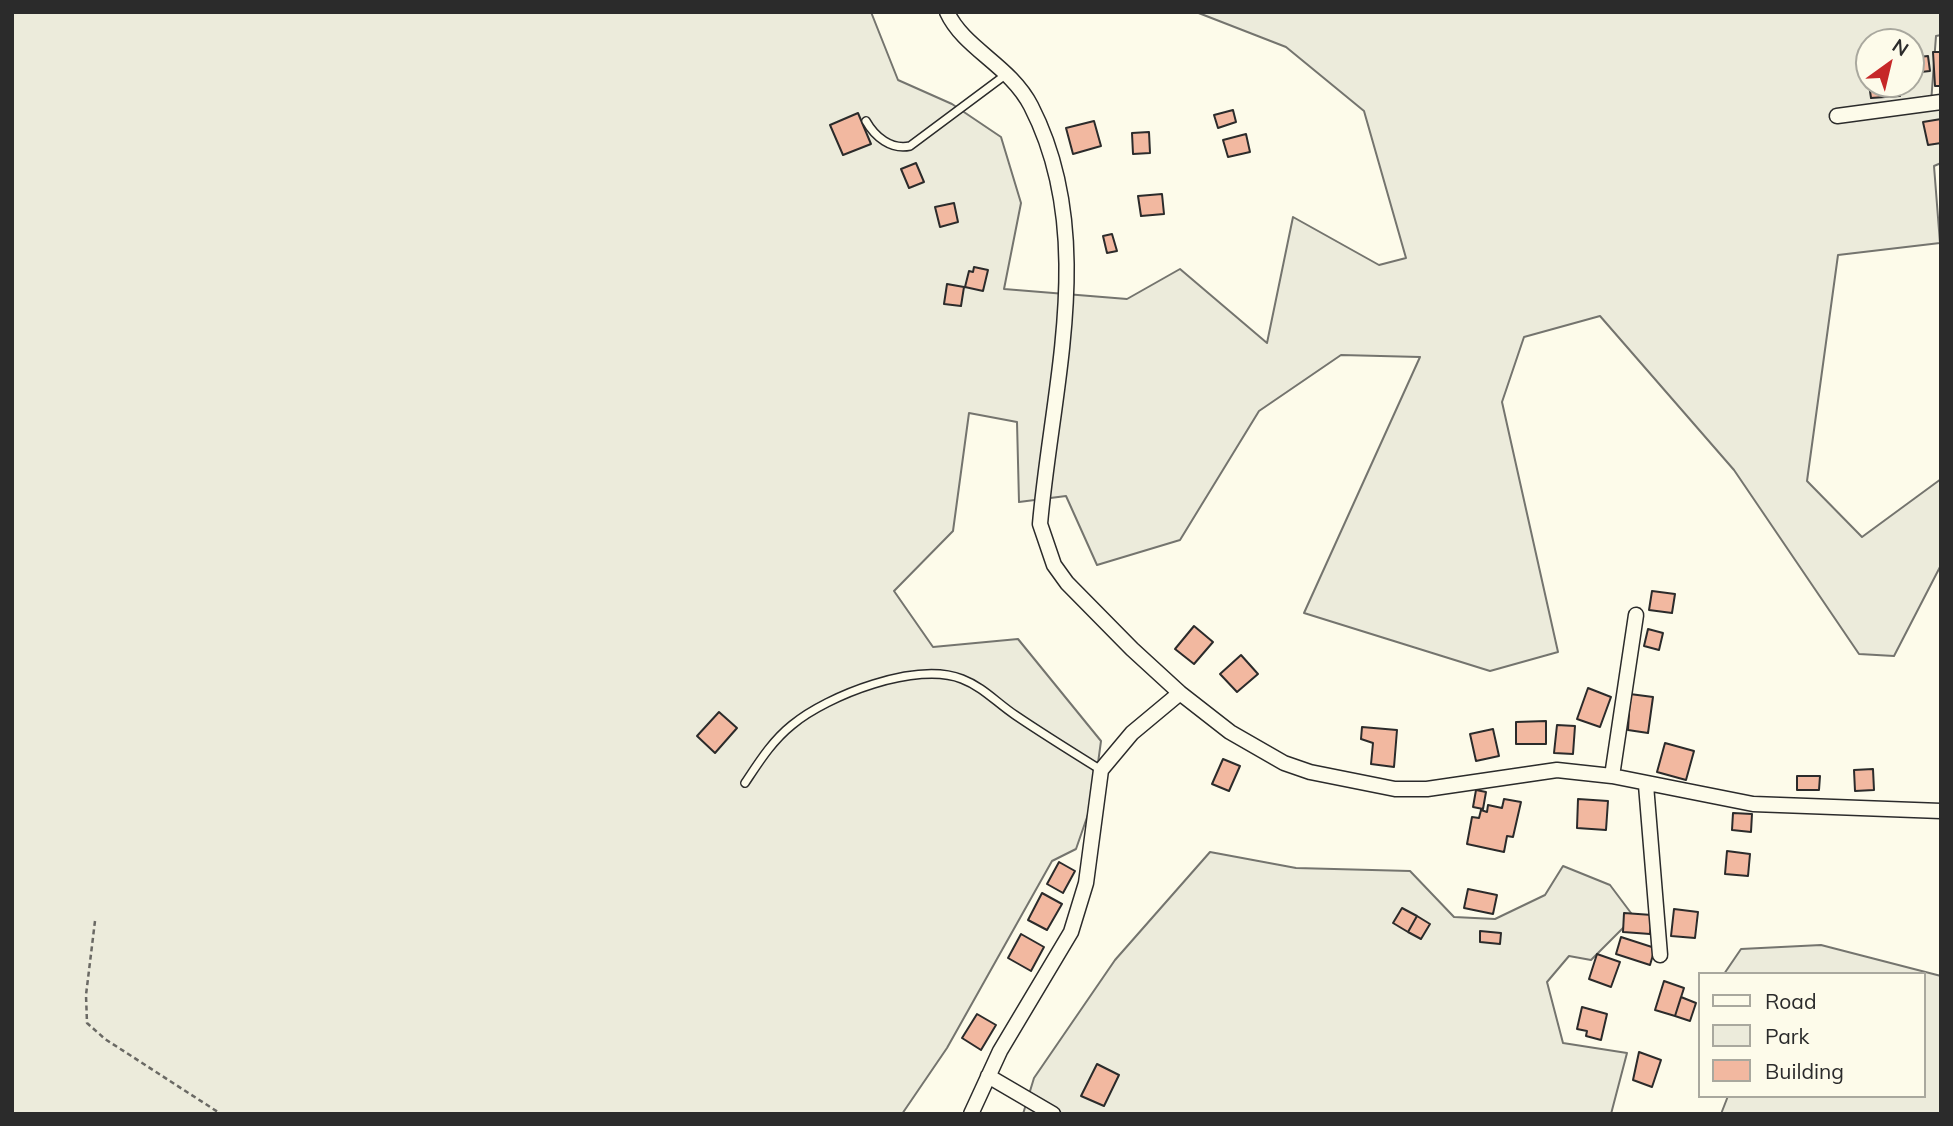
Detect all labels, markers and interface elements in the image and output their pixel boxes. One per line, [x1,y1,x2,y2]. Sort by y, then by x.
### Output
north arrow [1855,28,1925,98]
text: N [1888,33,1913,61]
legend [1698,972,1925,1098]
text: Road [1765,988,1816,1014]
text: Park [1765,1023,1809,1049]
text: Building [1765,1058,1844,1084]

